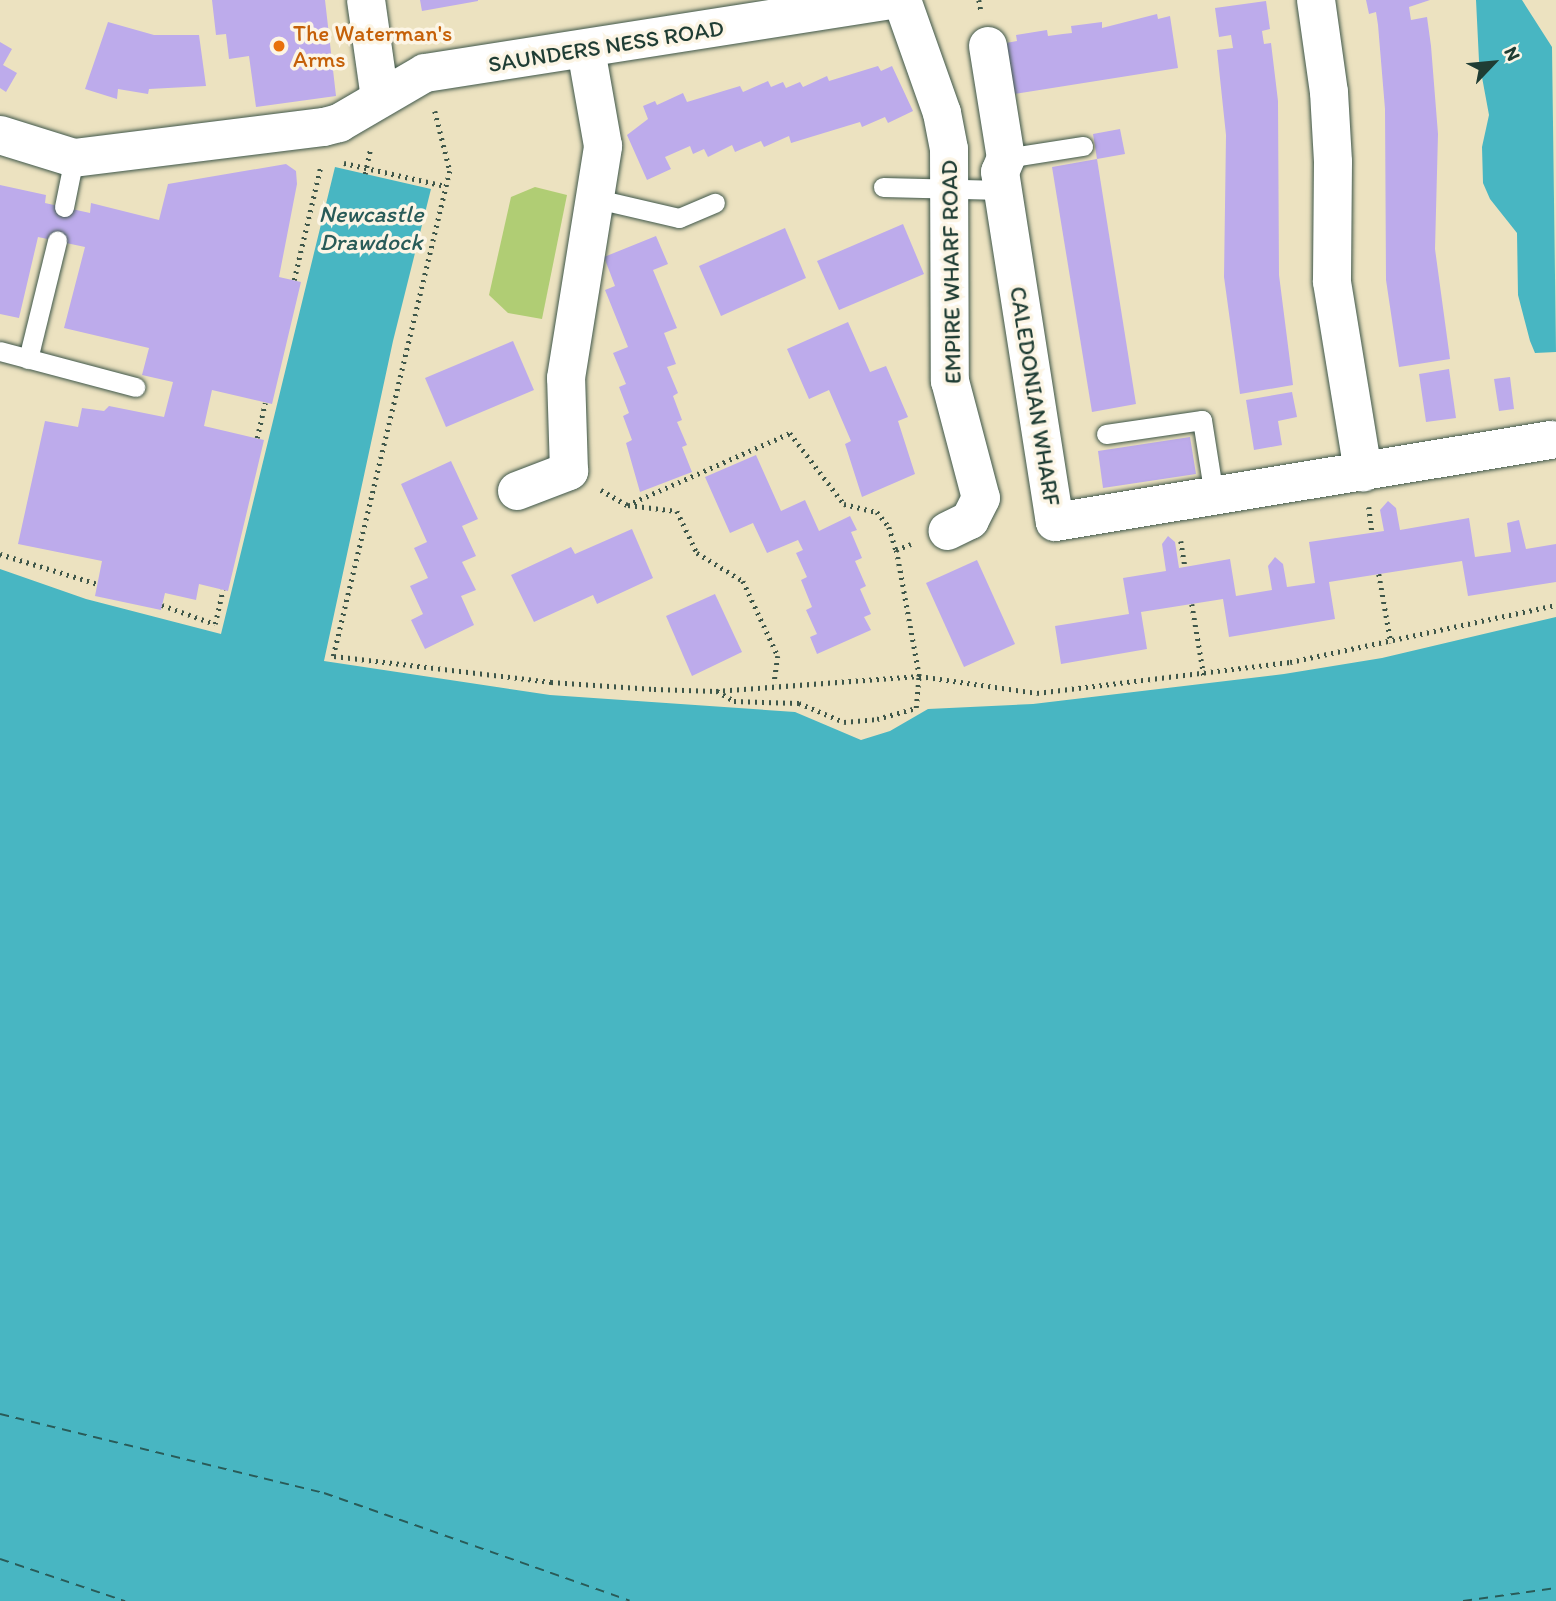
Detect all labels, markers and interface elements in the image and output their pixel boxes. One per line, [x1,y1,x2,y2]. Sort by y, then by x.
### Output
street label: SAUNDERS NESS ROAD [487,14,725,78]
place label: The Waterman's Arms [293,19,452,73]
north arrow [1458,28,1528,98]
marker: The Waterman's Arms [271,38,287,54]
text: N [1499,43,1525,64]
street label: EMPIRE WHARF ROAD [935,160,967,384]
water label: Newcastle Drawdock [319,200,423,256]
street label: CALEDONIAN WHARF [1004,284,1066,508]

